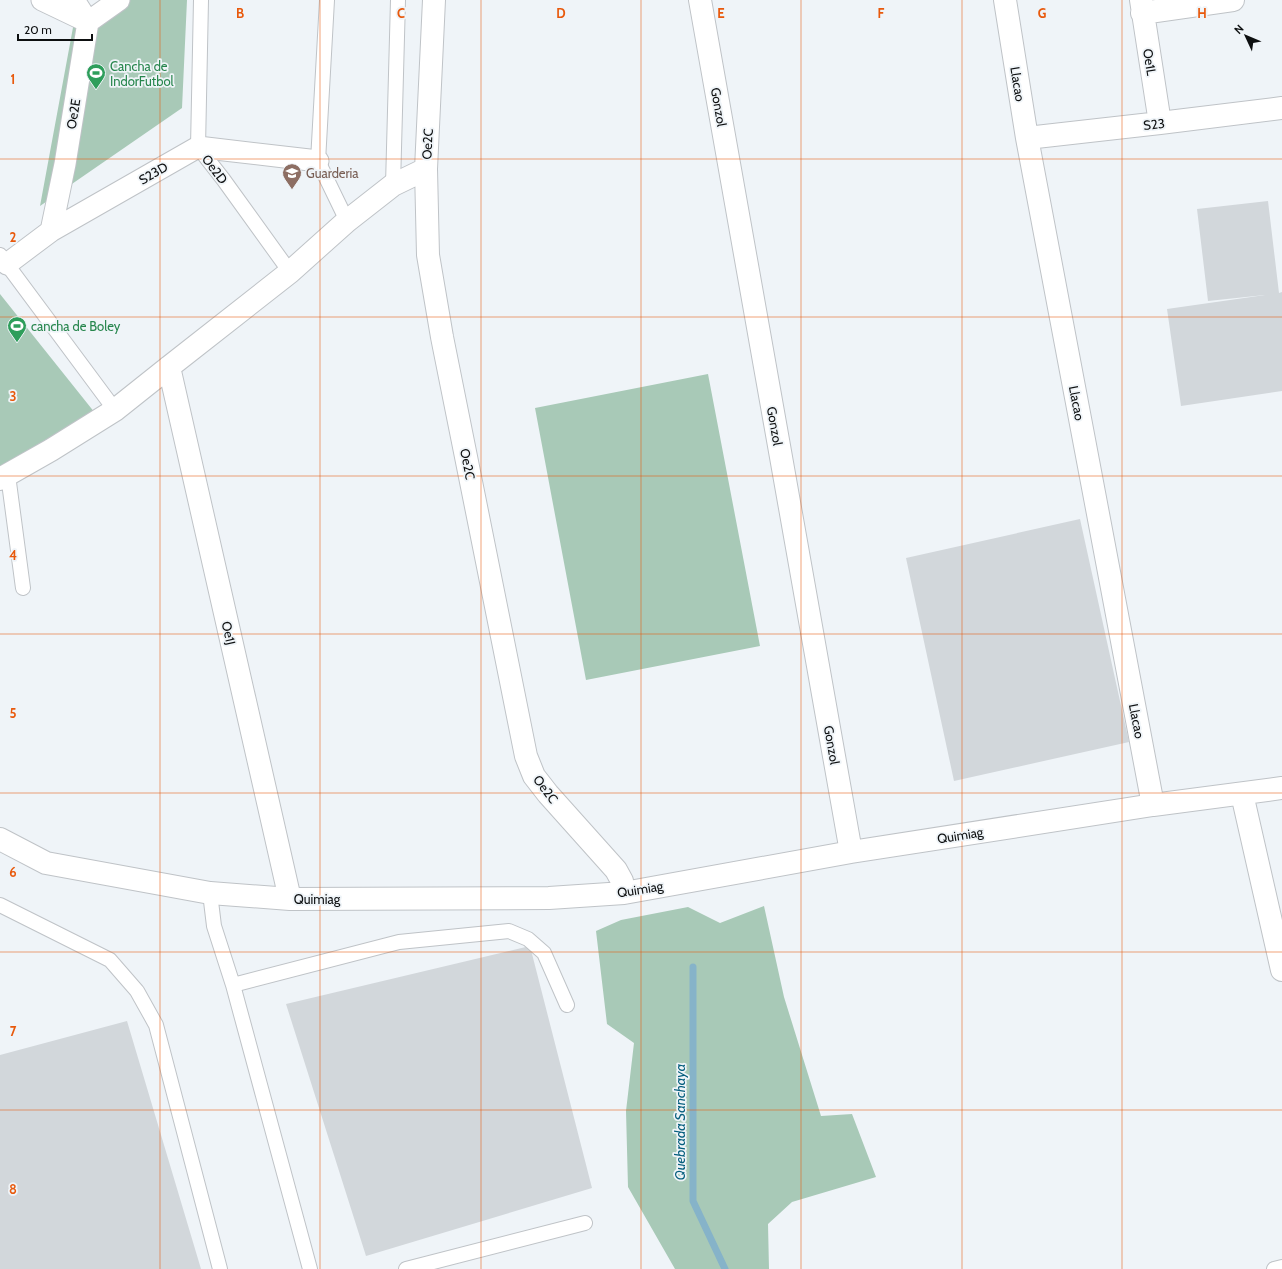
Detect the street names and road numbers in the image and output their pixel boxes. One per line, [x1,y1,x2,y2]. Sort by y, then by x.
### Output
street label: Oe1L [1140,47,1160,77]
street label: Llacao [1007,65,1029,103]
street label: Gonzol [708,86,730,128]
street label: Oe2E [63,98,83,130]
street label: S23 [1143,115,1165,133]
street label: Oe2C [418,128,436,160]
street label: Oe2D [199,151,231,187]
street label: S23D [136,158,170,188]
street label: Llacao [1066,384,1088,422]
street label: Gonzol [764,405,786,447]
street label: Oe2C [457,447,479,481]
street label: Oe1J [219,620,239,646]
street label: Llacao [1126,702,1148,740]
street label: Gonzol [821,724,843,766]
street label: Oe2C [530,772,562,806]
street label: Quimiag [936,823,985,847]
street label: Quimiag [616,877,665,901]
street label: Quimiag [294,891,341,907]

